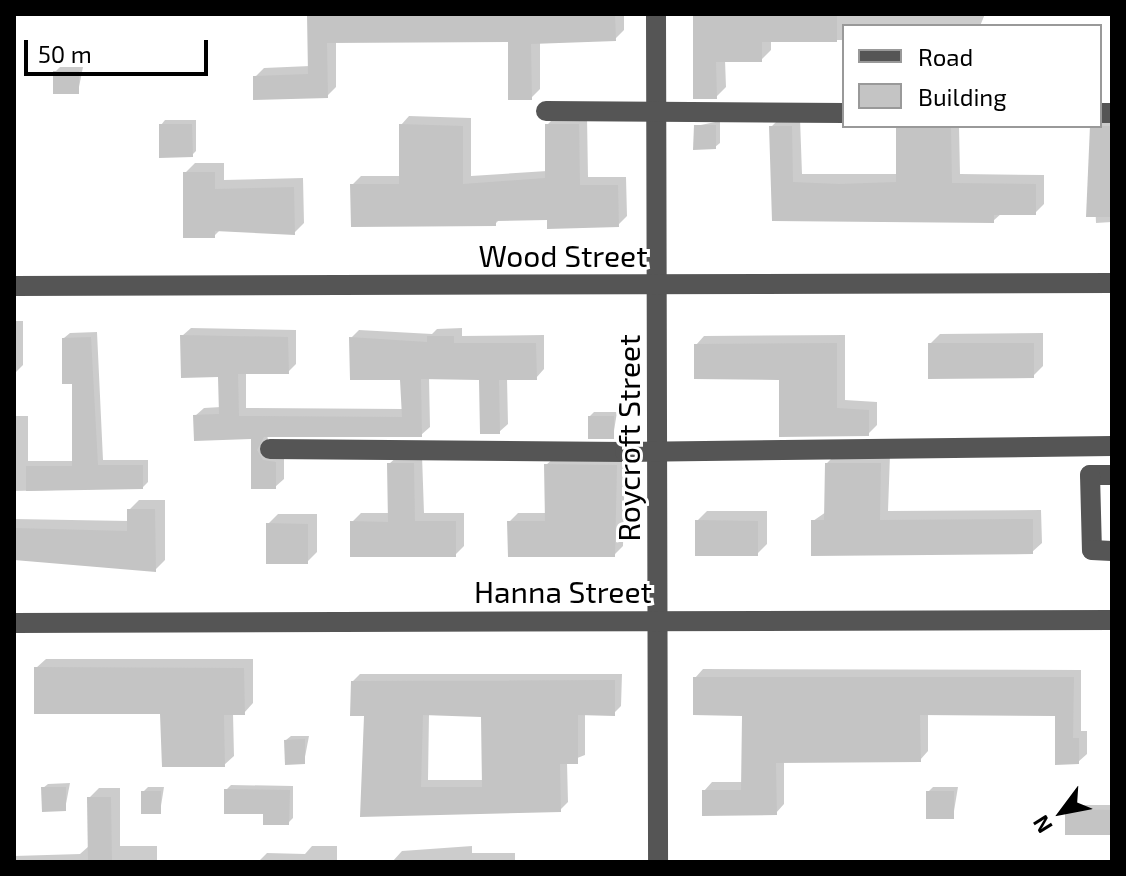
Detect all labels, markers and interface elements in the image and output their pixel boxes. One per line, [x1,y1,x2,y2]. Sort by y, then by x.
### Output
scale bar [28,24,212,74]
legend [842,24,1102,128]
text: 50 m [38,39,92,68]
text: Road [918,42,973,71]
text: Building [918,82,1007,111]
street label: Wood Street [478,237,648,273]
street label: Roycroft Street [610,334,646,542]
street label: Hanna Street [474,573,652,609]
north arrow [1022,772,1102,852]
text: N [1026,811,1057,838]

